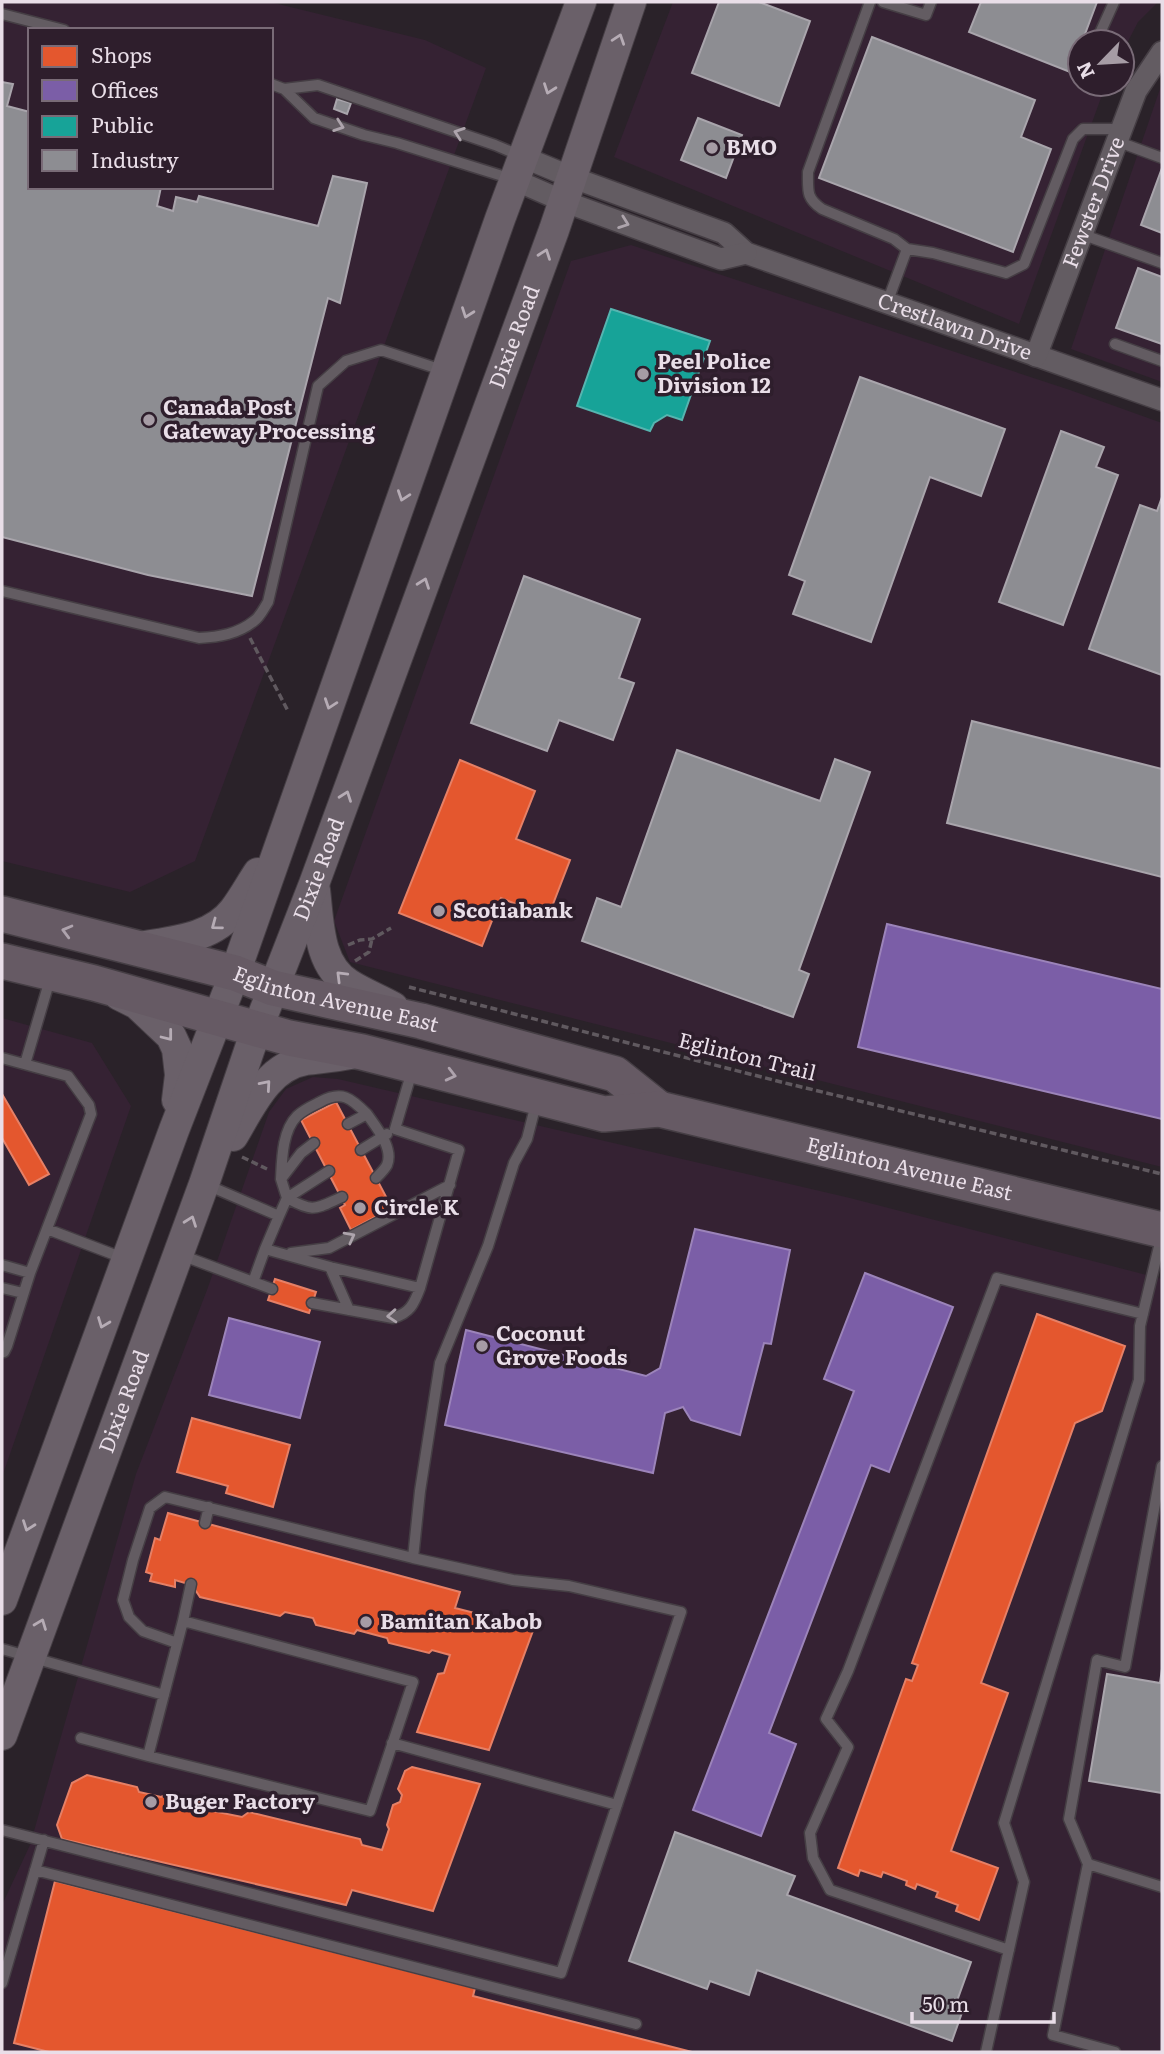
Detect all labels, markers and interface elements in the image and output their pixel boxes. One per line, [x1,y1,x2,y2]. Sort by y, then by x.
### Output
legend [28,28,273,189]
north arrow [1066,28,1136,98]
one-way arrow [611,33,625,46]
text: Shops [91,38,152,69]
text: N [1069,57,1101,84]
text: Offices [91,73,158,104]
one-way arrow [544,82,558,94]
text: Public [91,108,153,139]
one-way arrow [332,118,345,132]
one-way arrow [454,127,466,141]
place label: BMO [726,130,777,161]
street label: Fewster Drive [1053,131,1131,272]
marker: BMO [704,140,720,156]
text: Industry [91,143,179,174]
one-way arrow [617,215,629,229]
one-way arrow [537,249,551,261]
street label: Dixie Road [479,280,546,392]
street label: Crestlawn Drive [874,283,1037,366]
one-way arrow [461,307,475,319]
place label: Peel Police Division 12 [657,344,771,399]
marker: Peel Police Division 12 [635,366,651,382]
place label: Canada Post Gateway Processing [163,390,375,445]
marker: Canada Post Gateway Processing [141,412,157,428]
one-way arrow [397,489,411,501]
one-way arrow [416,577,430,589]
one-way arrow [324,697,338,709]
one-way arrow [338,791,352,803]
street label: Dixie Road [283,812,350,925]
place label: Scotiabank [453,893,574,924]
marker: Scotiabank [431,903,447,919]
one-way arrow [211,916,224,929]
one-way arrow [61,925,73,939]
street label: Eglinton Avenue East [229,956,443,1038]
one-way arrow [337,972,349,984]
street label: Eglinton Trail [675,1022,820,1087]
one-way arrow [160,1028,172,1041]
one-way arrow [445,1067,457,1081]
one-way arrow [258,1080,270,1093]
street label: Eglinton Avenue East [804,1127,1017,1207]
place label: Circle K [374,1190,460,1221]
marker: Circle K [352,1200,368,1216]
one-way arrow [183,1215,197,1227]
one-way arrow [343,1231,355,1245]
one-way arrow [386,1308,397,1323]
one-way arrow [97,1316,111,1328]
place label: Coconut Grove Foods [496,1316,628,1371]
marker: Coconut Grove Foods [474,1338,490,1354]
street label: Dixie Road [89,1345,155,1457]
one-way arrow [22,1520,36,1532]
place label: Bamitan Kabob [380,1604,542,1635]
marker: Bamitan Kabob [358,1614,374,1630]
one-way arrow [33,1619,47,1631]
place label: Buger Factory [165,1784,315,1815]
marker: Buger Factory [143,1794,159,1810]
scale bar [912,1980,1054,2024]
text: 50 m [922,1987,969,2018]

